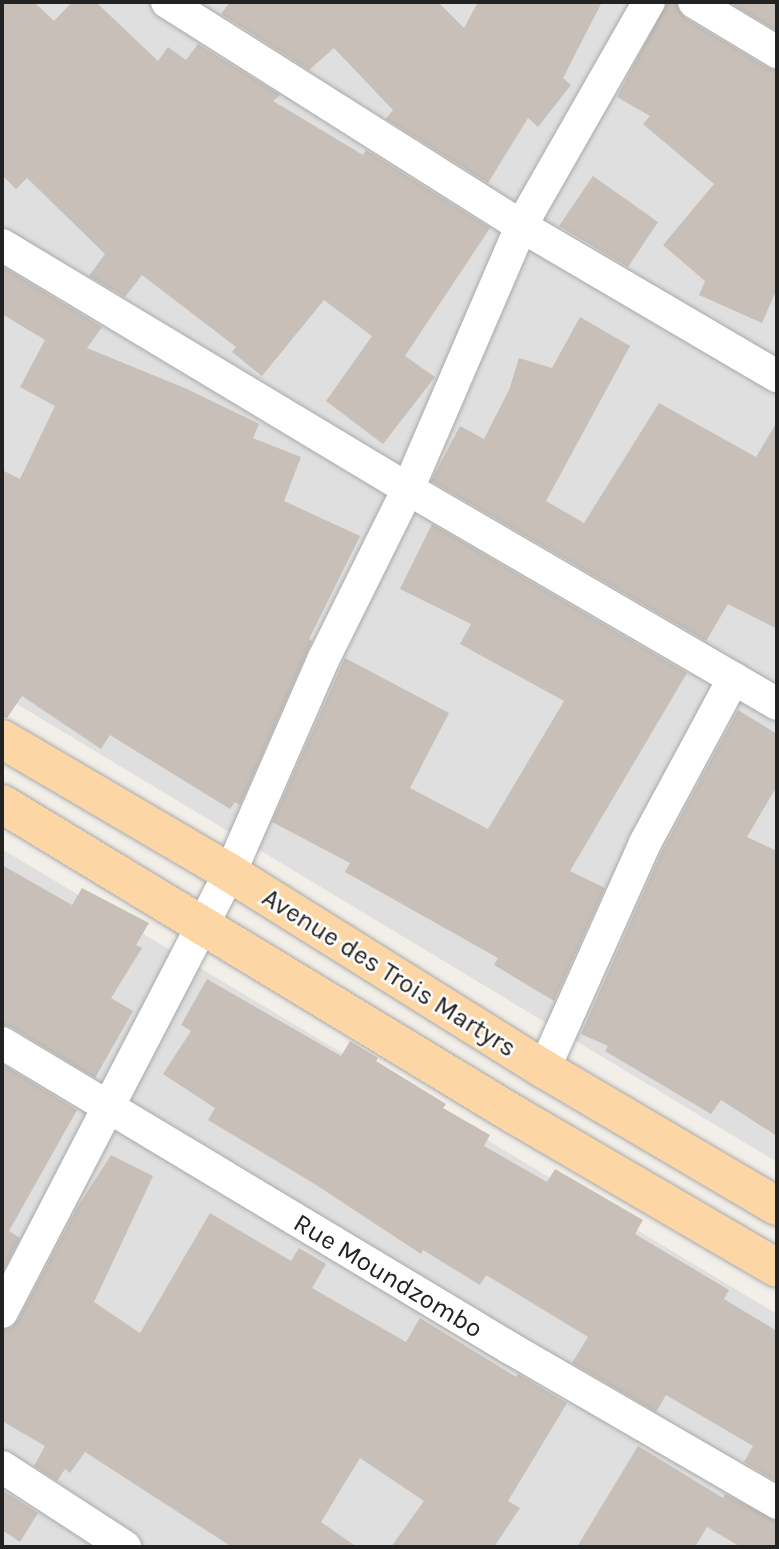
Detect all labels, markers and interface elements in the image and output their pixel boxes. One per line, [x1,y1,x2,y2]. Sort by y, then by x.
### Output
street label: Avenue des Trois Martyrs [256,882,522,1064]
street label: Rue Moundzombo [288,1207,488,1345]

